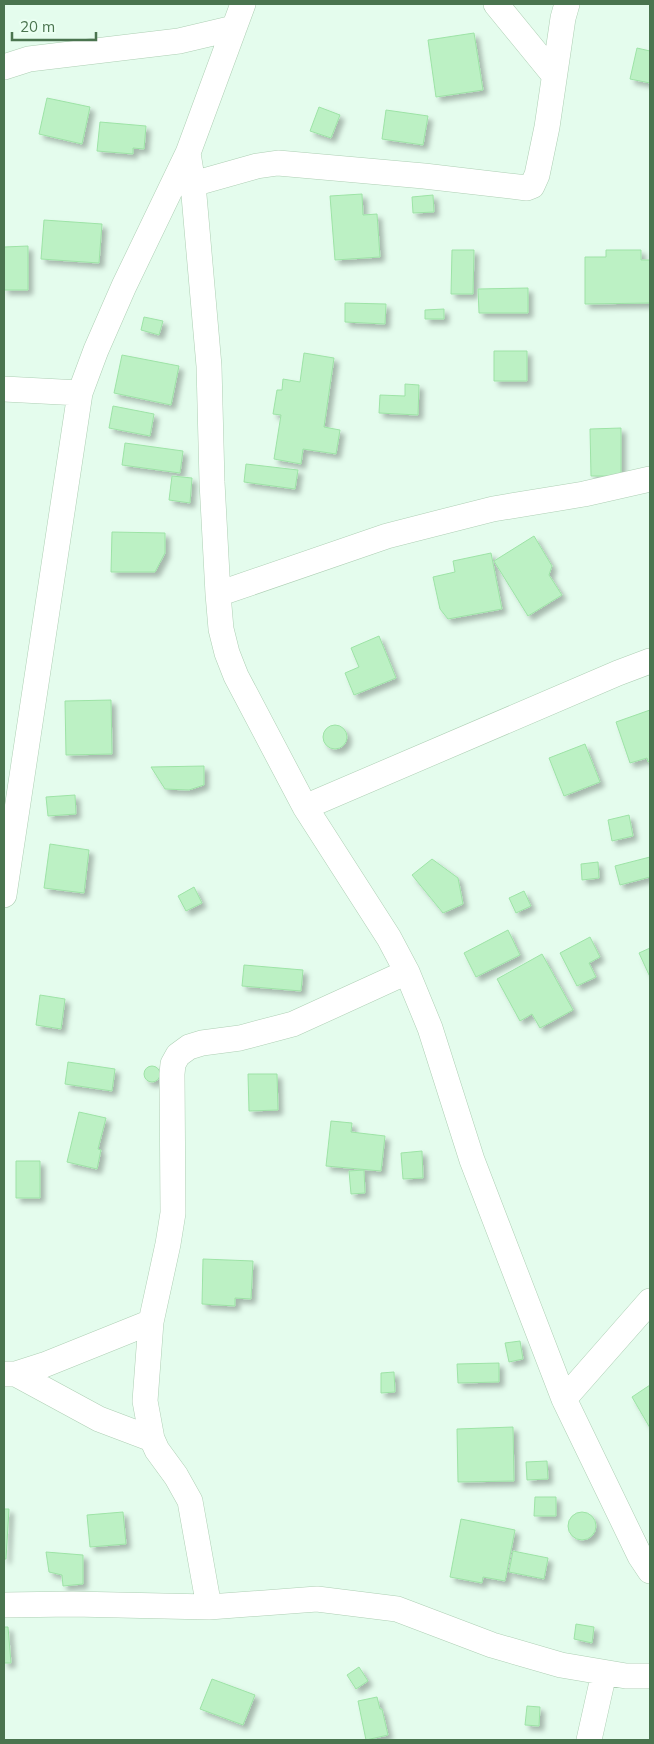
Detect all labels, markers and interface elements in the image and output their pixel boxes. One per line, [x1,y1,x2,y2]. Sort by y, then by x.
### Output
scale bar [12,10,96,42]
text: 20 m [20,17,55,36]

